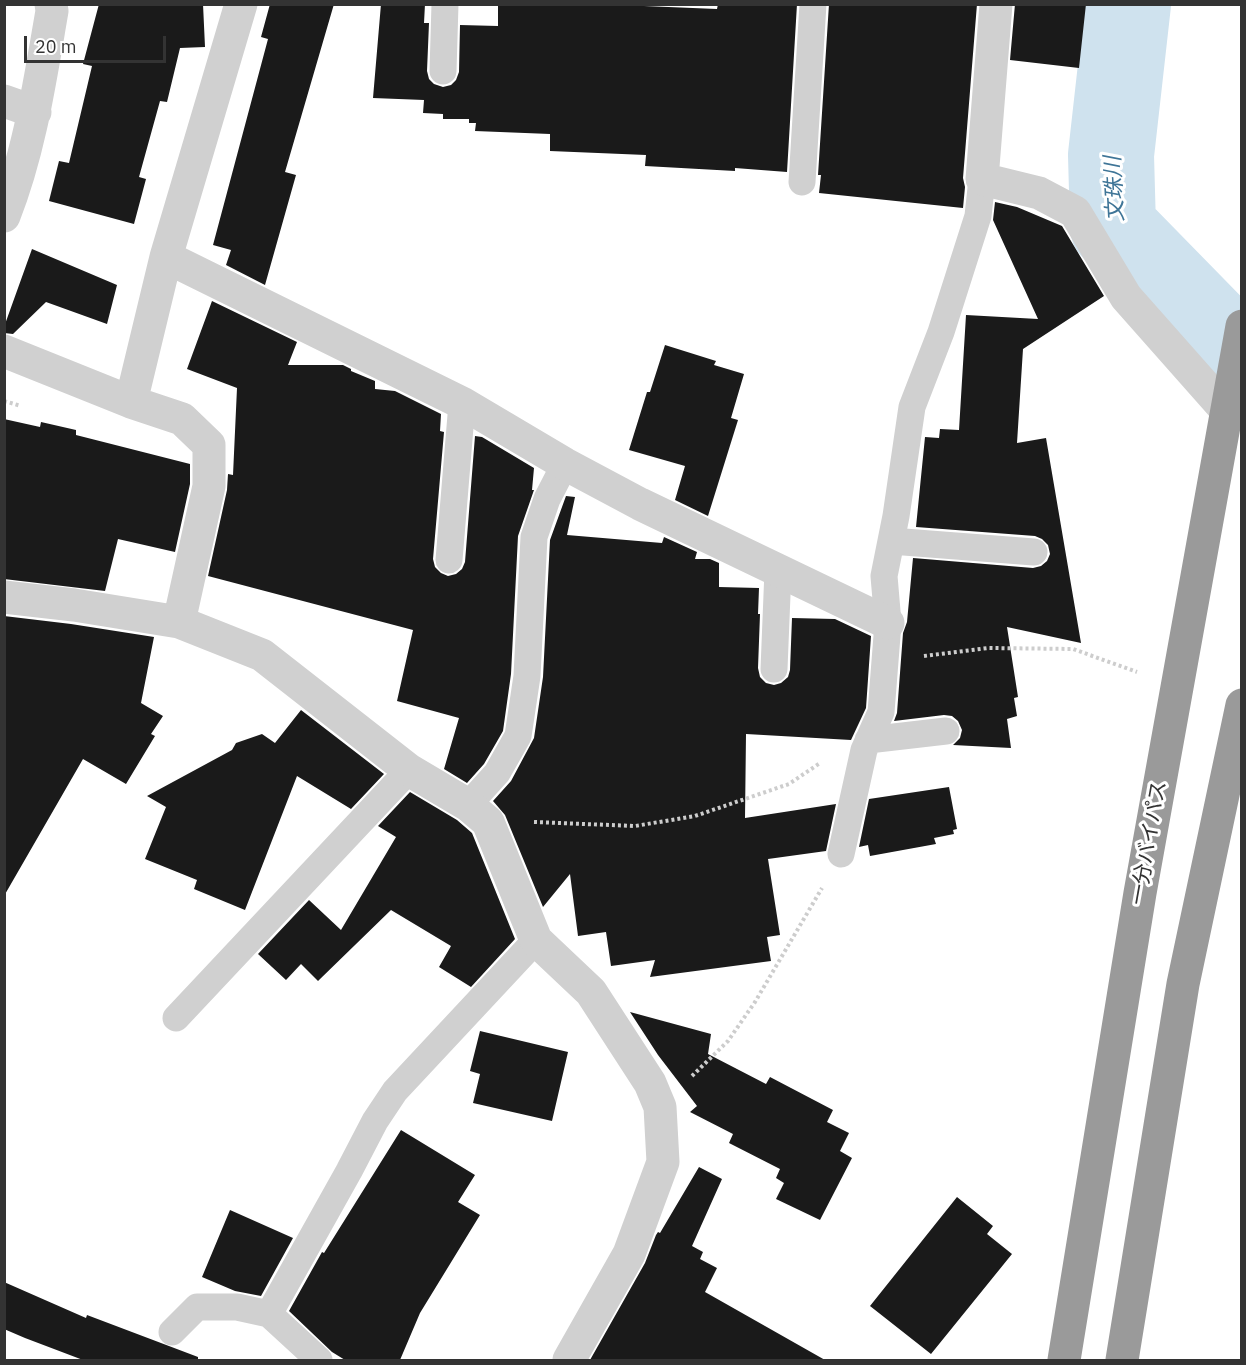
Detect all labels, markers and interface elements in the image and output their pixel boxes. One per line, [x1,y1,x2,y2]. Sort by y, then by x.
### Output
scale bar [27,24,170,62]
text: 20 m [35,35,77,58]
water label: 文珠川 [1100,155,1130,223]
street label: 一分バイパス [1126,779,1172,907]

